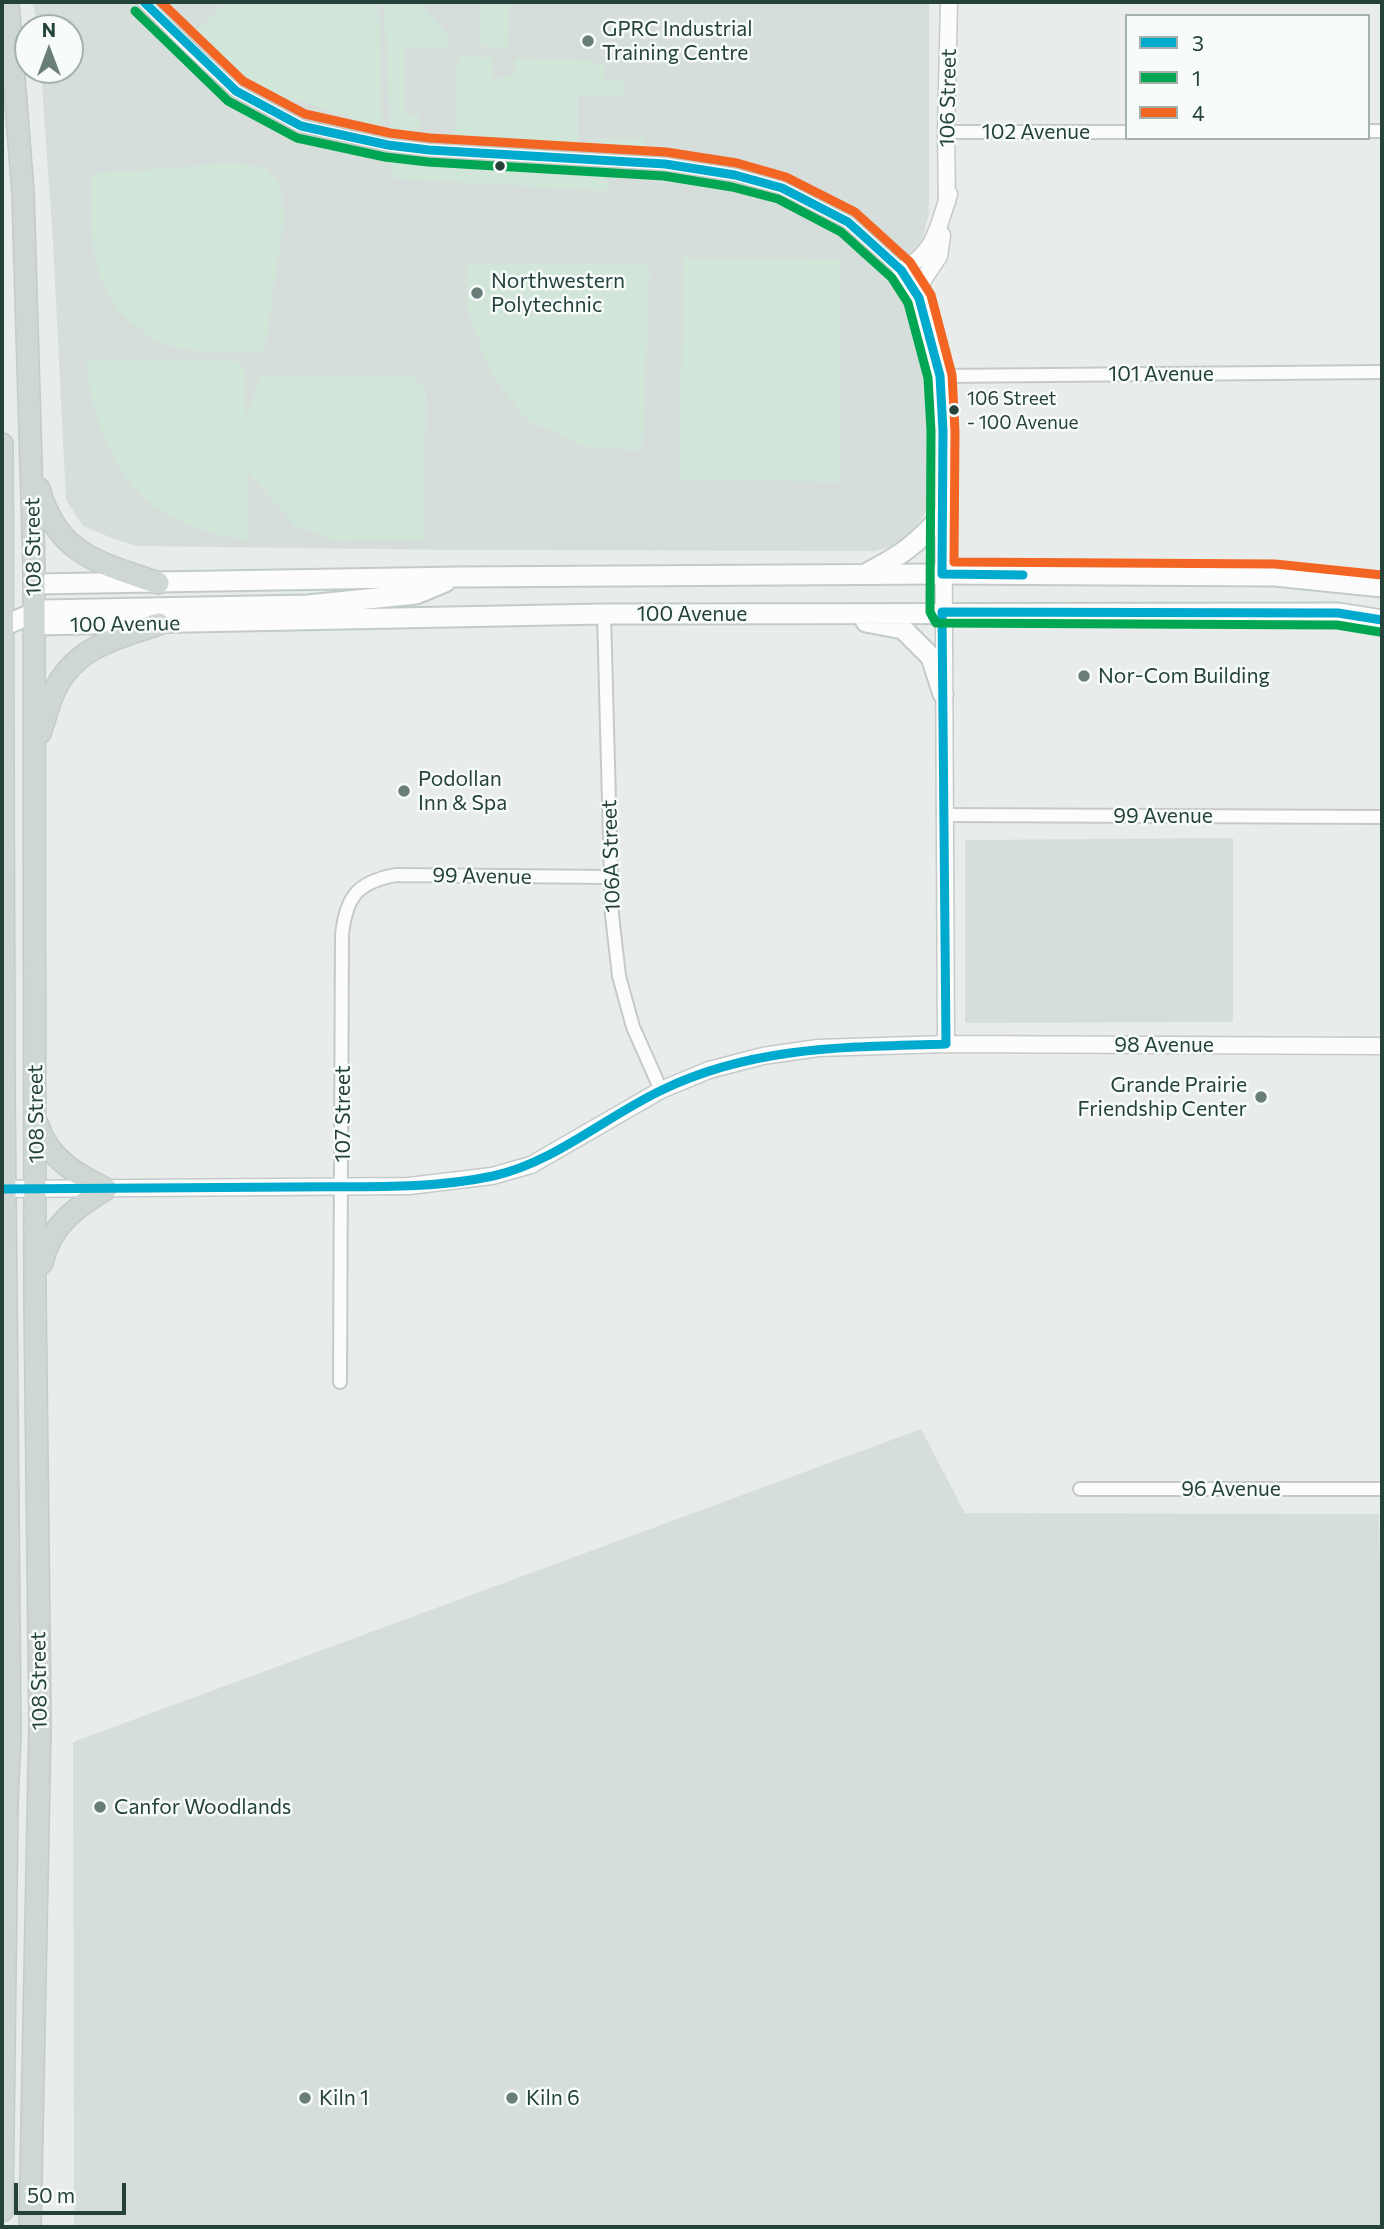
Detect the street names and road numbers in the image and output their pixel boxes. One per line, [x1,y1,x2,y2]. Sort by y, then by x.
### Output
street label: 106 Street [935,48,961,148]
street label: 102 Avenue [982,119,1090,145]
street label: 101 Avenue [1108,361,1214,387]
street label: 108 Street [20,497,46,597]
street label: 100 Avenue [637,601,747,627]
street label: 100 Avenue [70,610,180,638]
street label: 106A Street [596,799,626,913]
street label: 99 Avenue [1113,803,1213,829]
street label: 99 Avenue [432,863,532,889]
street label: 98 Avenue [1114,1032,1214,1058]
street label: 108 Street [23,1064,49,1164]
street label: 107 Street [330,1065,356,1163]
street label: 96 Avenue [1181,1476,1281,1502]
street label: 108 Street [26,1631,52,1731]

